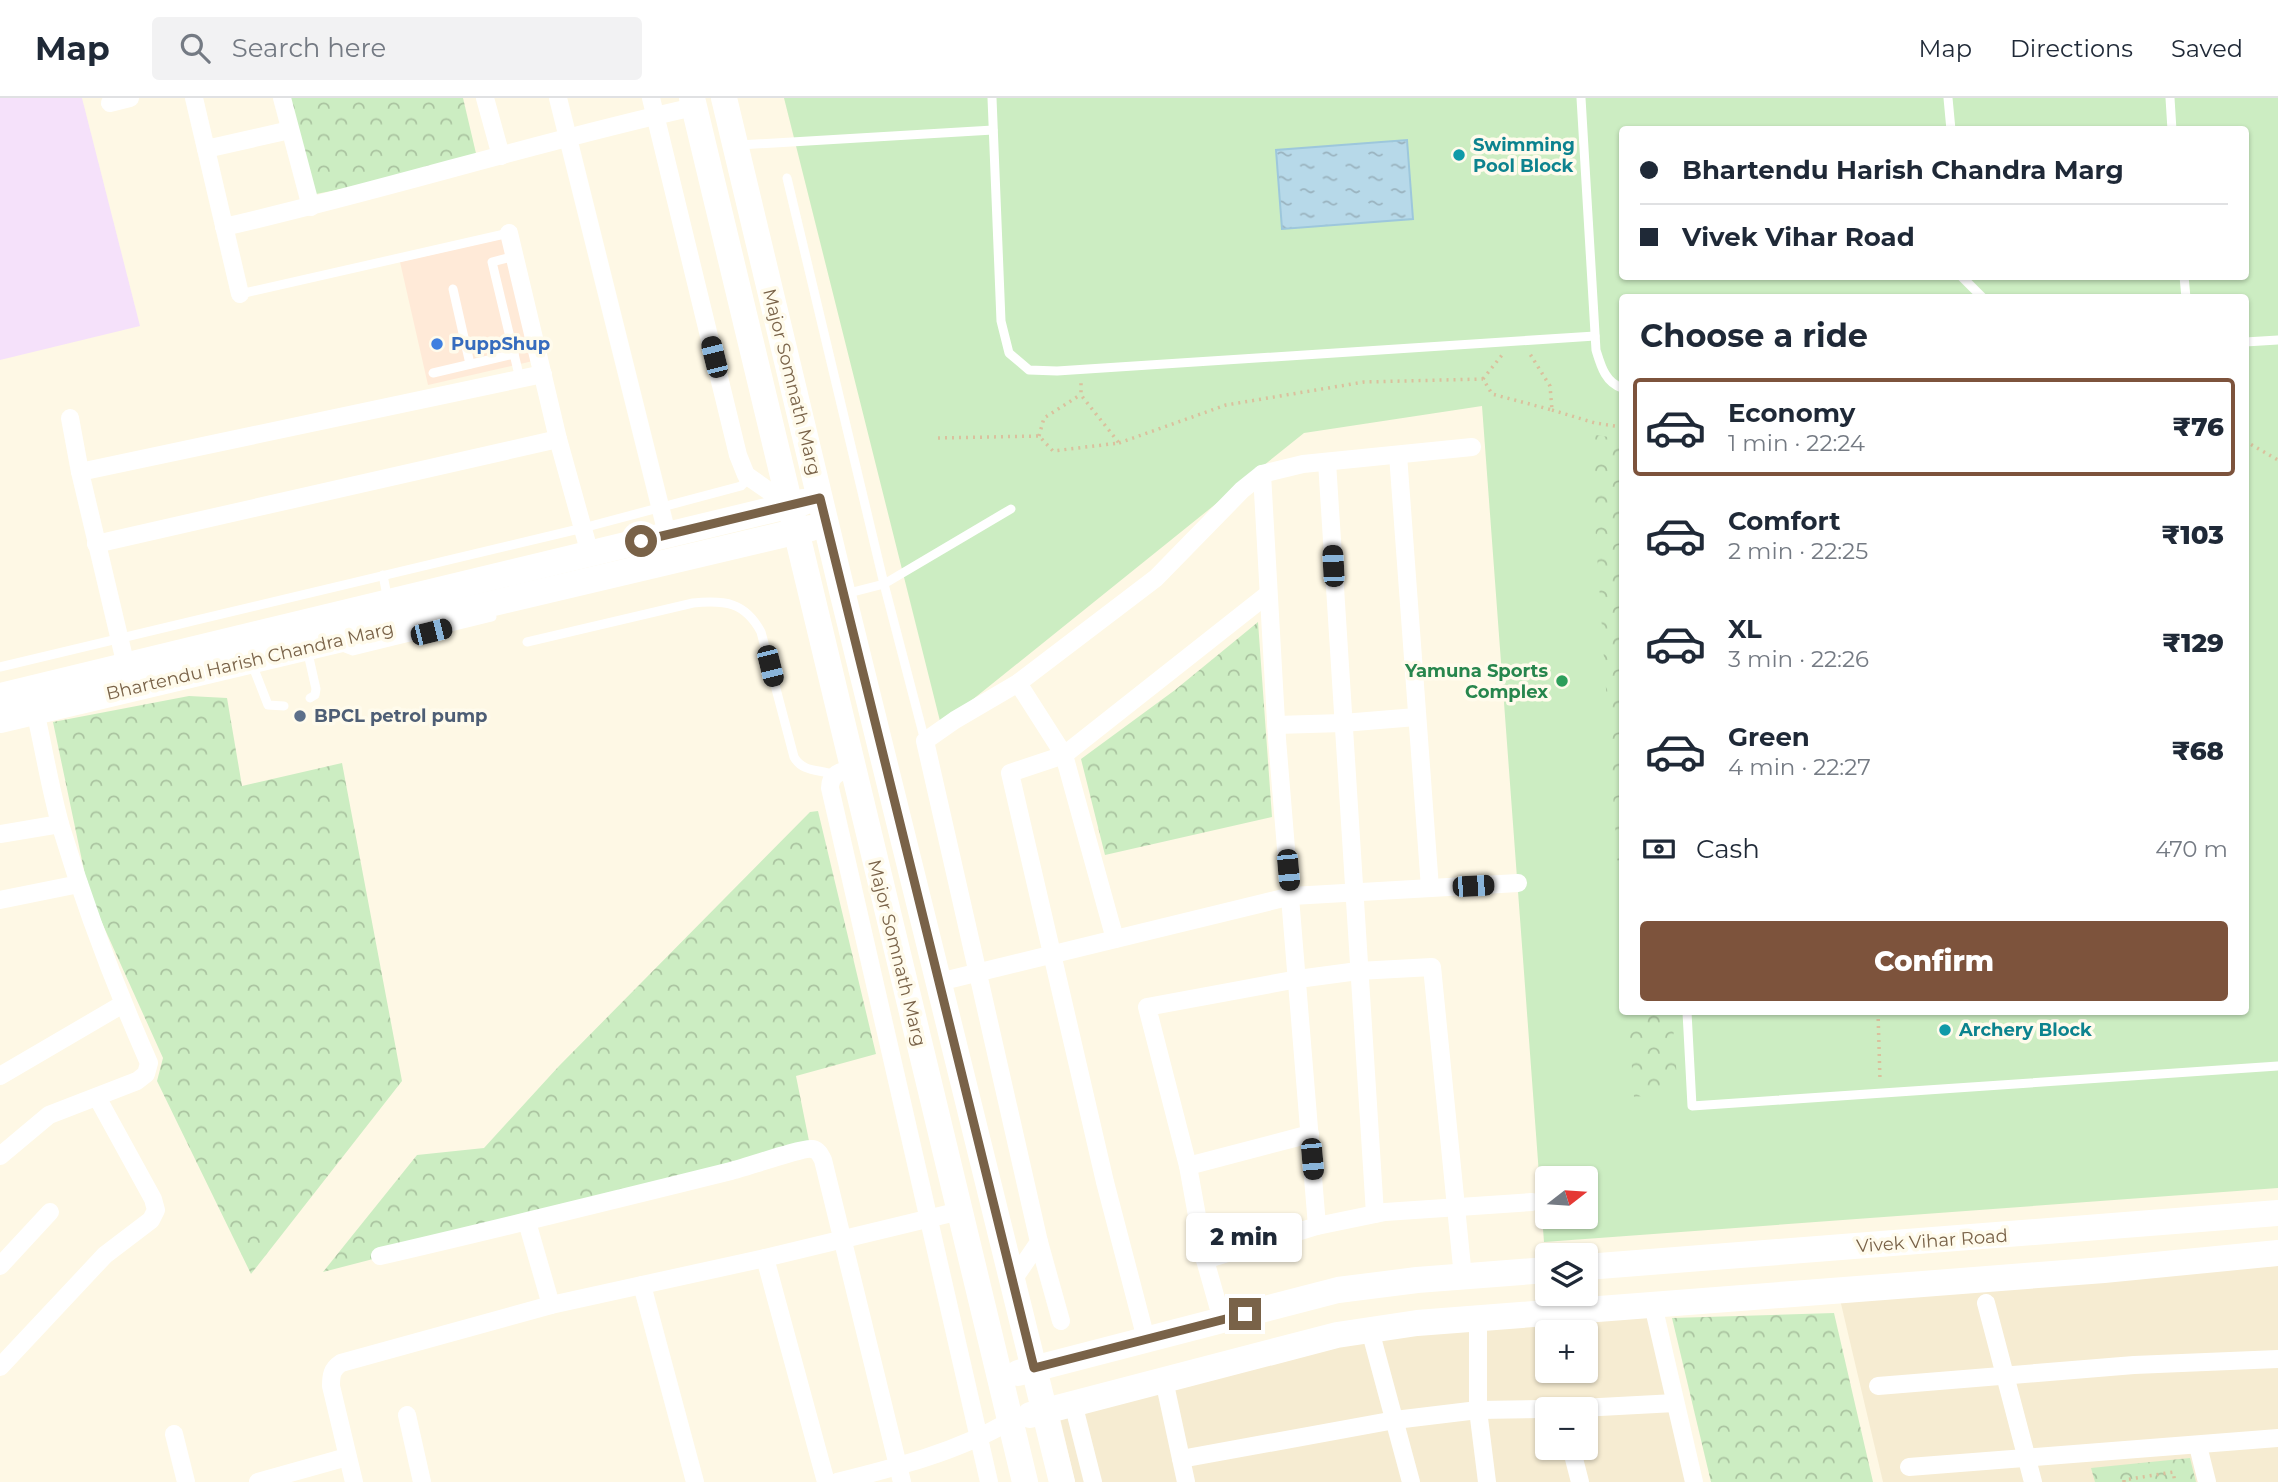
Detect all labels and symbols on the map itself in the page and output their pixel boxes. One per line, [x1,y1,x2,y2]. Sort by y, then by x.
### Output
place label: Swimming Pool Block [1473,134,1575,177]
marker: Swimming Pool Block [1451,147,1467,163]
street label: Major Somnath Marg [758,286,826,478]
place label: PuppShup [451,333,550,355]
car [699,334,730,380]
marker: PuppShup [429,336,445,352]
route start [625,525,657,557]
car [1322,544,1345,588]
street label: Bhartendu Harish Chandra Marg [104,617,396,705]
car [409,617,454,647]
car [755,643,786,689]
place label: Yamuna Sports Complex [1404,660,1548,703]
marker: Yamuna Sports Complex [1554,673,1570,689]
place label: BPCL petrol pump [314,705,488,727]
marker: BPCL petrol pump [292,708,308,724]
car [1276,848,1301,892]
street label: Major Somnath Marg [863,857,931,1049]
car [1452,874,1495,898]
place label: Archery Block [1958,1019,2092,1041]
marker: Archery Block [1937,1022,1953,1038]
car [1300,1137,1325,1181]
north arrow [1535,1166,1598,1228]
callout: 2 min [1187,1212,1303,1262]
street label: Vivek Vihar Road [1856,1225,2008,1257]
route end [1229,1298,1261,1330]

